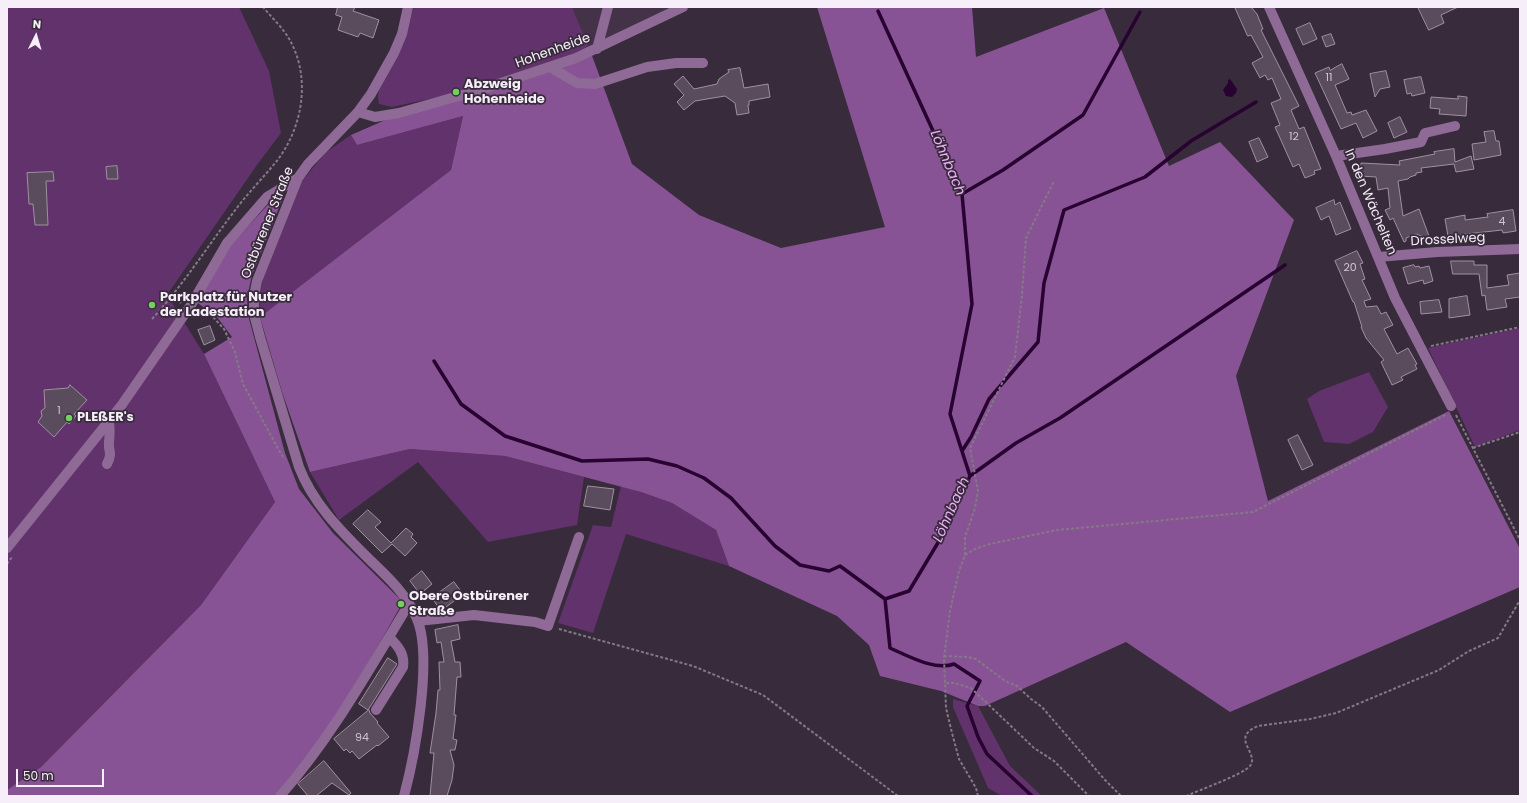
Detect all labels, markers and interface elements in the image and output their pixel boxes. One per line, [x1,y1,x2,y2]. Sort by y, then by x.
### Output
north arrow [16,16,56,56]
text: N [32,16,42,32]
street label: Hohenheide [513,30,593,72]
house number: 11 [1325,71,1333,85]
place label: Abzweig Hohenheide [464,77,545,108]
marker: Abzweig Hohenheide [451,87,461,97]
water label: Löhnbach [926,128,968,198]
house number: 12 [1289,130,1299,144]
street label: In den Wächelten [1341,147,1399,257]
street label: Ostbürener Straße [238,165,298,281]
house number: 4 [1499,215,1505,229]
street label: Drosselweg [1410,230,1486,250]
house number: 20 [1343,261,1357,275]
place label: Parkplatz für Nutzer der Ladestation [160,290,292,321]
marker: Parkplatz für Nutzer der Ladestation [147,300,157,310]
house number: 1 [57,404,61,418]
place label: PLEßER's [77,410,134,426]
marker: PLEßER's [64,413,74,423]
water label: Löhnbach [930,475,974,545]
place label: Obere Ostbürener Straße [409,589,529,620]
marker: Obere Ostbürener Straße [396,599,406,609]
house number: 94 [355,731,369,745]
scale bar [18,761,106,787]
text: 50 m [23,767,54,784]

